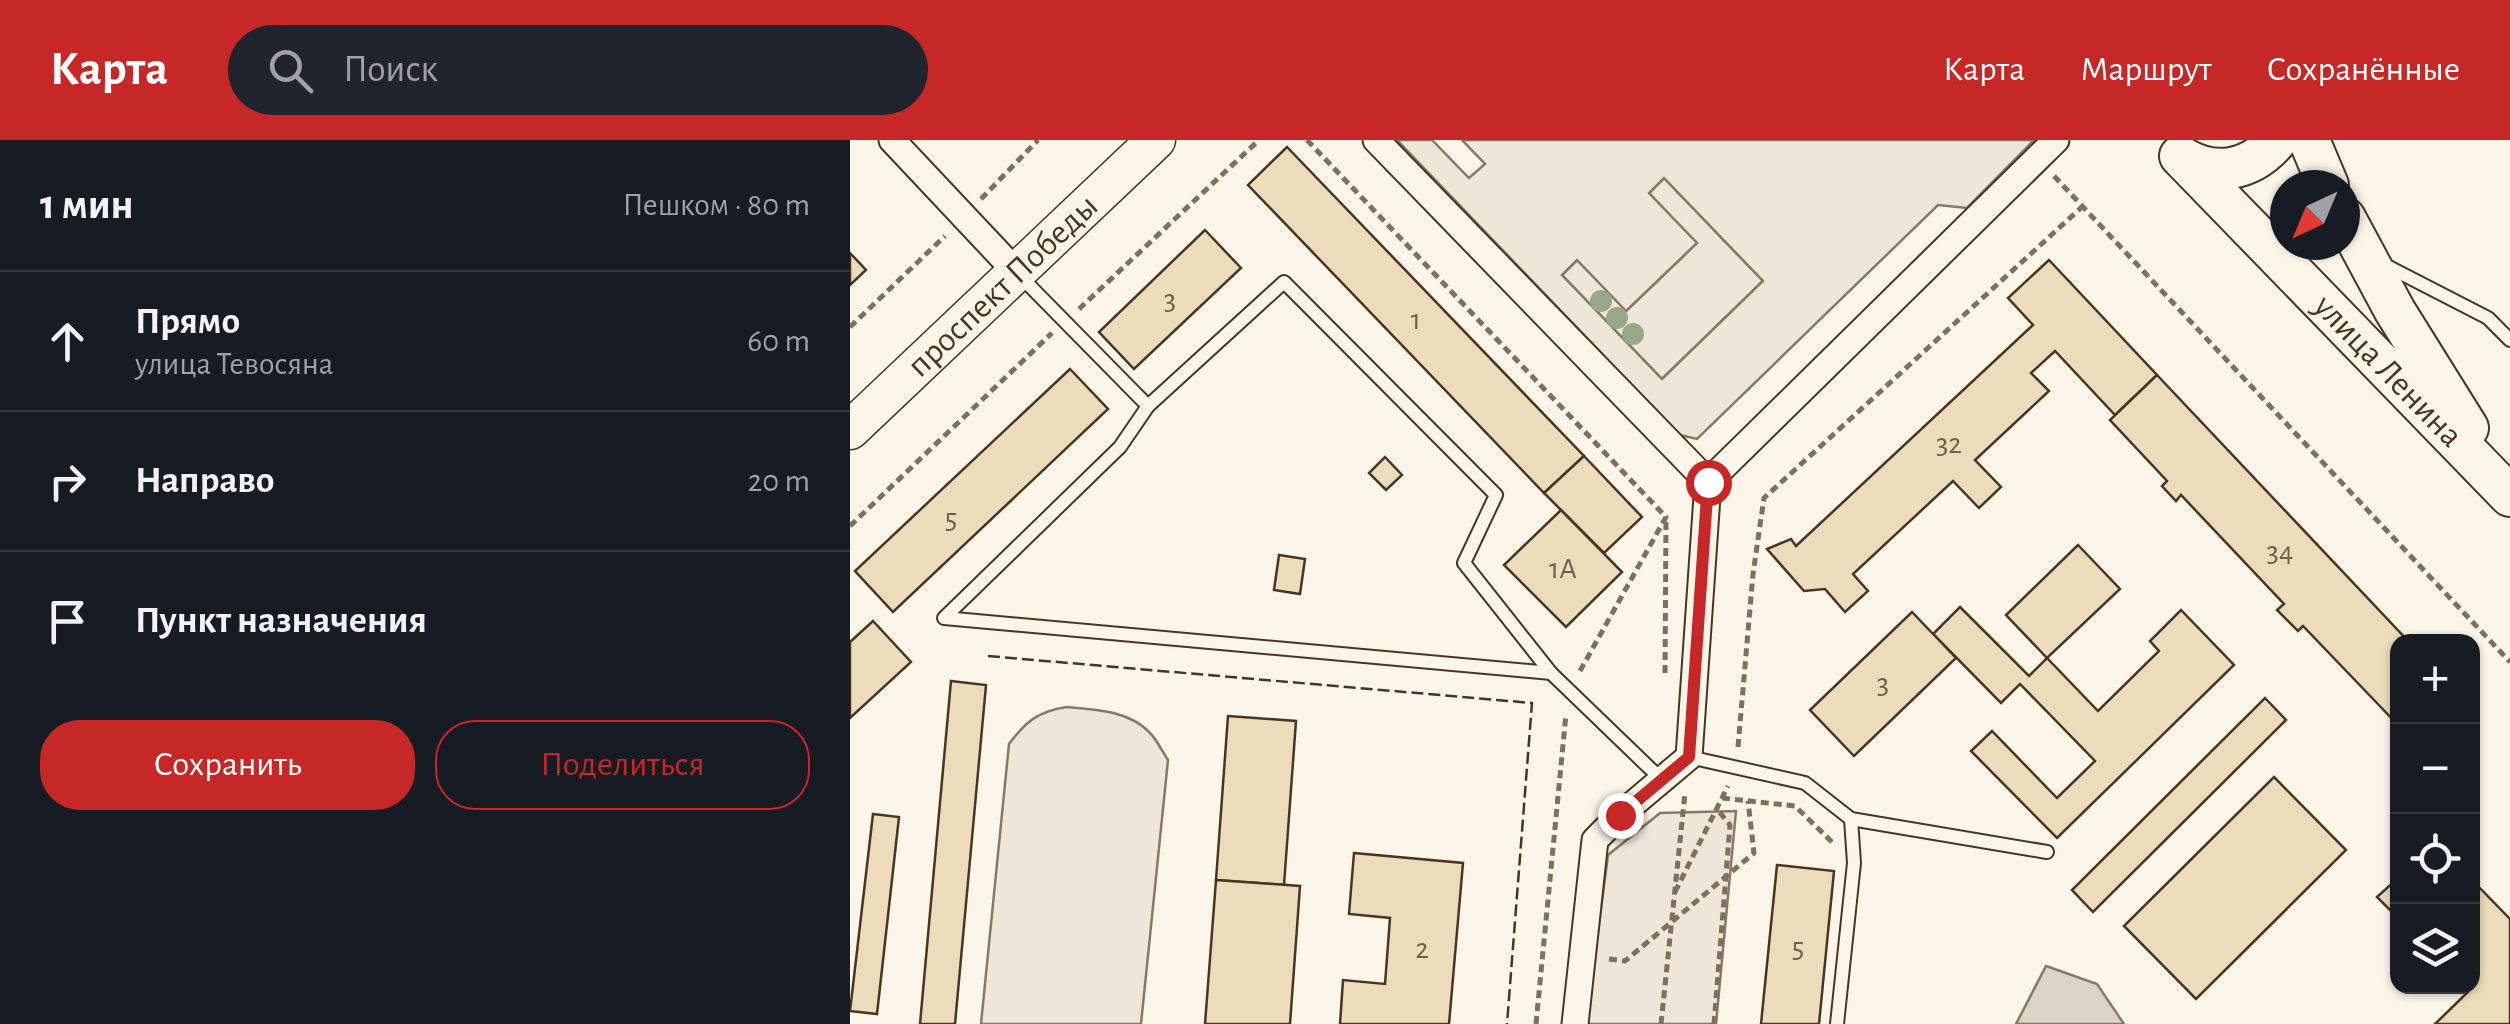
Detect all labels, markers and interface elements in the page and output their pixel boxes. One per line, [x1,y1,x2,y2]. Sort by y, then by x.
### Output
search box [228,25,928,115]
icon: search [263,43,318,98]
text: Карта [50,46,168,94]
text: Поиск [343,51,438,89]
text: Карта [1943,52,2025,87]
text: Маршрут [2080,52,2212,87]
text: Сохранённые [2267,52,2460,87]
north arrow [2270,170,2360,260]
text: 1 мин [40,184,134,226]
street label: проспект Победы [901,188,1104,383]
text: Пешком · 80 m [623,189,810,221]
house number: 3 [1164,285,1176,315]
street label: улица Ленина [2307,287,2469,453]
text: Прямо [135,303,240,341]
house number: 1 [1411,305,1421,335]
icon: ahead [40,314,95,369]
text: 60 m [747,325,810,357]
text: улица Тевосяна [135,348,333,380]
house number: 32 [1936,429,1962,459]
icon: right [40,454,95,509]
route start [1686,460,1732,506]
text: Направо [135,462,274,500]
text: 20 m [748,465,810,497]
house number: 5 [945,504,957,534]
house number: 34 [2267,537,2293,567]
house number: 1А [1549,554,1577,584]
icon: arrive [40,594,95,649]
text: Пункт назначения [135,602,427,640]
map controls [2390,634,2480,994]
button: + [2390,634,2480,724]
house number: 3 [1877,669,1889,699]
button: Сохранить [40,720,415,810]
button: Поделиться [435,720,810,810]
button: − [2390,724,2480,814]
route end [1598,793,1644,839]
button: locate [2390,814,2480,904]
button: layers [2390,904,2480,994]
house number: 5 [1792,933,1804,963]
house number: 2 [1415,934,1429,964]

